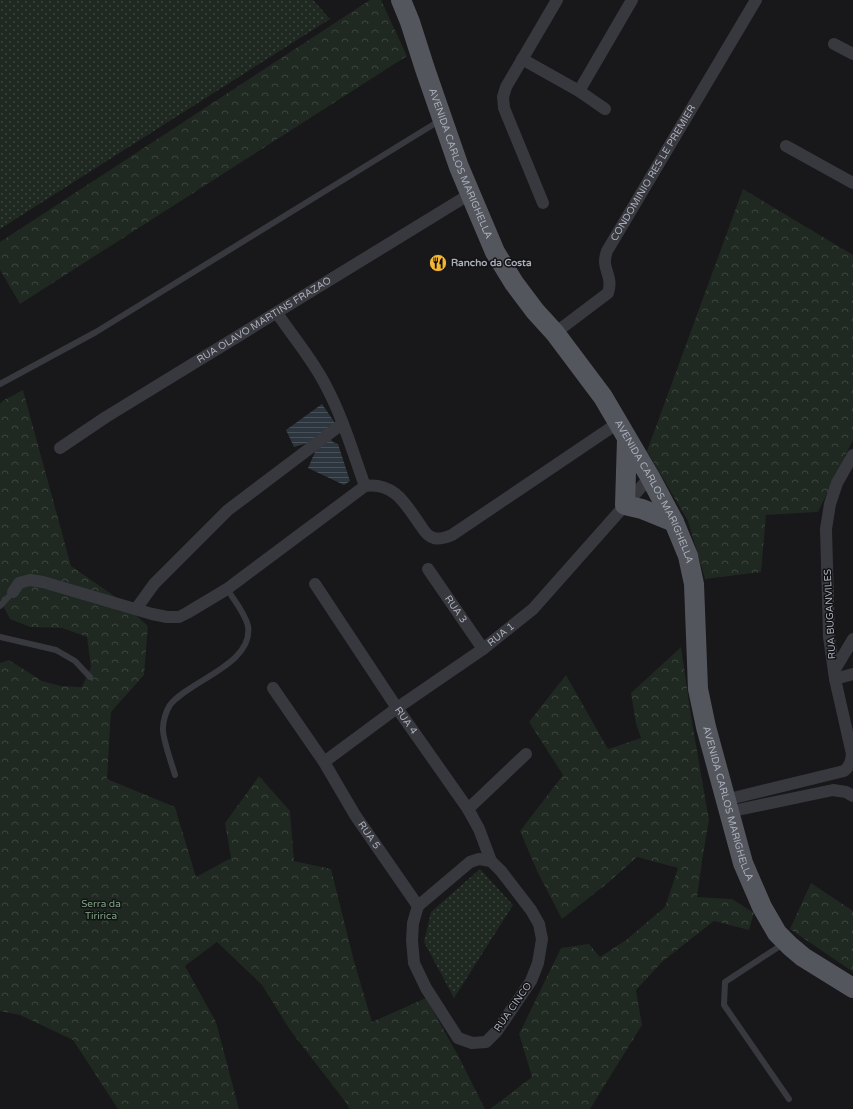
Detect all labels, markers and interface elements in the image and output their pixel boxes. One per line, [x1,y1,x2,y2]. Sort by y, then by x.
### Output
street label: AVENIDA CARLOS MARIGHELLA [426,87,495,241]
street label: CONDOMINIO RES LE PREMIER [608,103,698,243]
restaurant icon: Rancho da Costa [428,253,448,273]
place label: Rancho da Costa [451,257,532,269]
street label: RUA OLAVO MARTINS FRAZAO [195,274,334,366]
street label: AVENIDA CARLOS MARIGHELLA [612,418,695,564]
street label: RUA BUGANVILES [822,569,838,659]
street label: RUA 3 [442,593,469,625]
street label: RUA 1 [485,620,517,649]
street label: RUA 4 [392,704,420,737]
street label: AVENIDA CARLOS MARIGHELLA [700,725,756,883]
street label: RUA 5 [355,819,383,851]
park label: Serra da Tiririca [81,898,121,922]
street label: RUA CINCO [492,980,534,1034]

